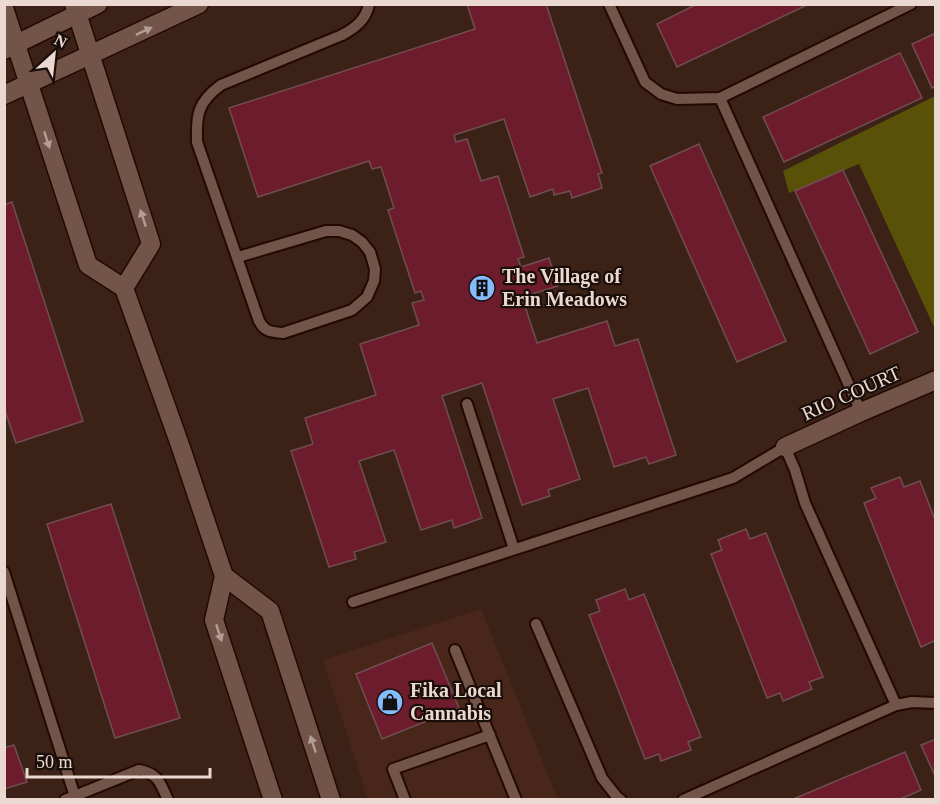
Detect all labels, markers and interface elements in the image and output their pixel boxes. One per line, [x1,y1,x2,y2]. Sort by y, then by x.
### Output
north arrow [24,24,84,84]
one-way arrow [135,26,152,35]
text: N [52,31,70,51]
one-way arrow [43,131,52,149]
one-way arrow [138,209,147,227]
place label: The Village of Erin Meadows [502,265,627,310]
building icon: The Village of Erin Meadows [467,273,497,303]
street label: RIO COURT [798,361,904,425]
one-way arrow [214,624,224,642]
place label: Fika Local Cannabis [410,679,502,724]
shop icon: Fika Local Cannabis [375,687,405,717]
one-way arrow [308,735,318,753]
scale bar [27,741,210,779]
text: 50 m [36,752,73,772]

